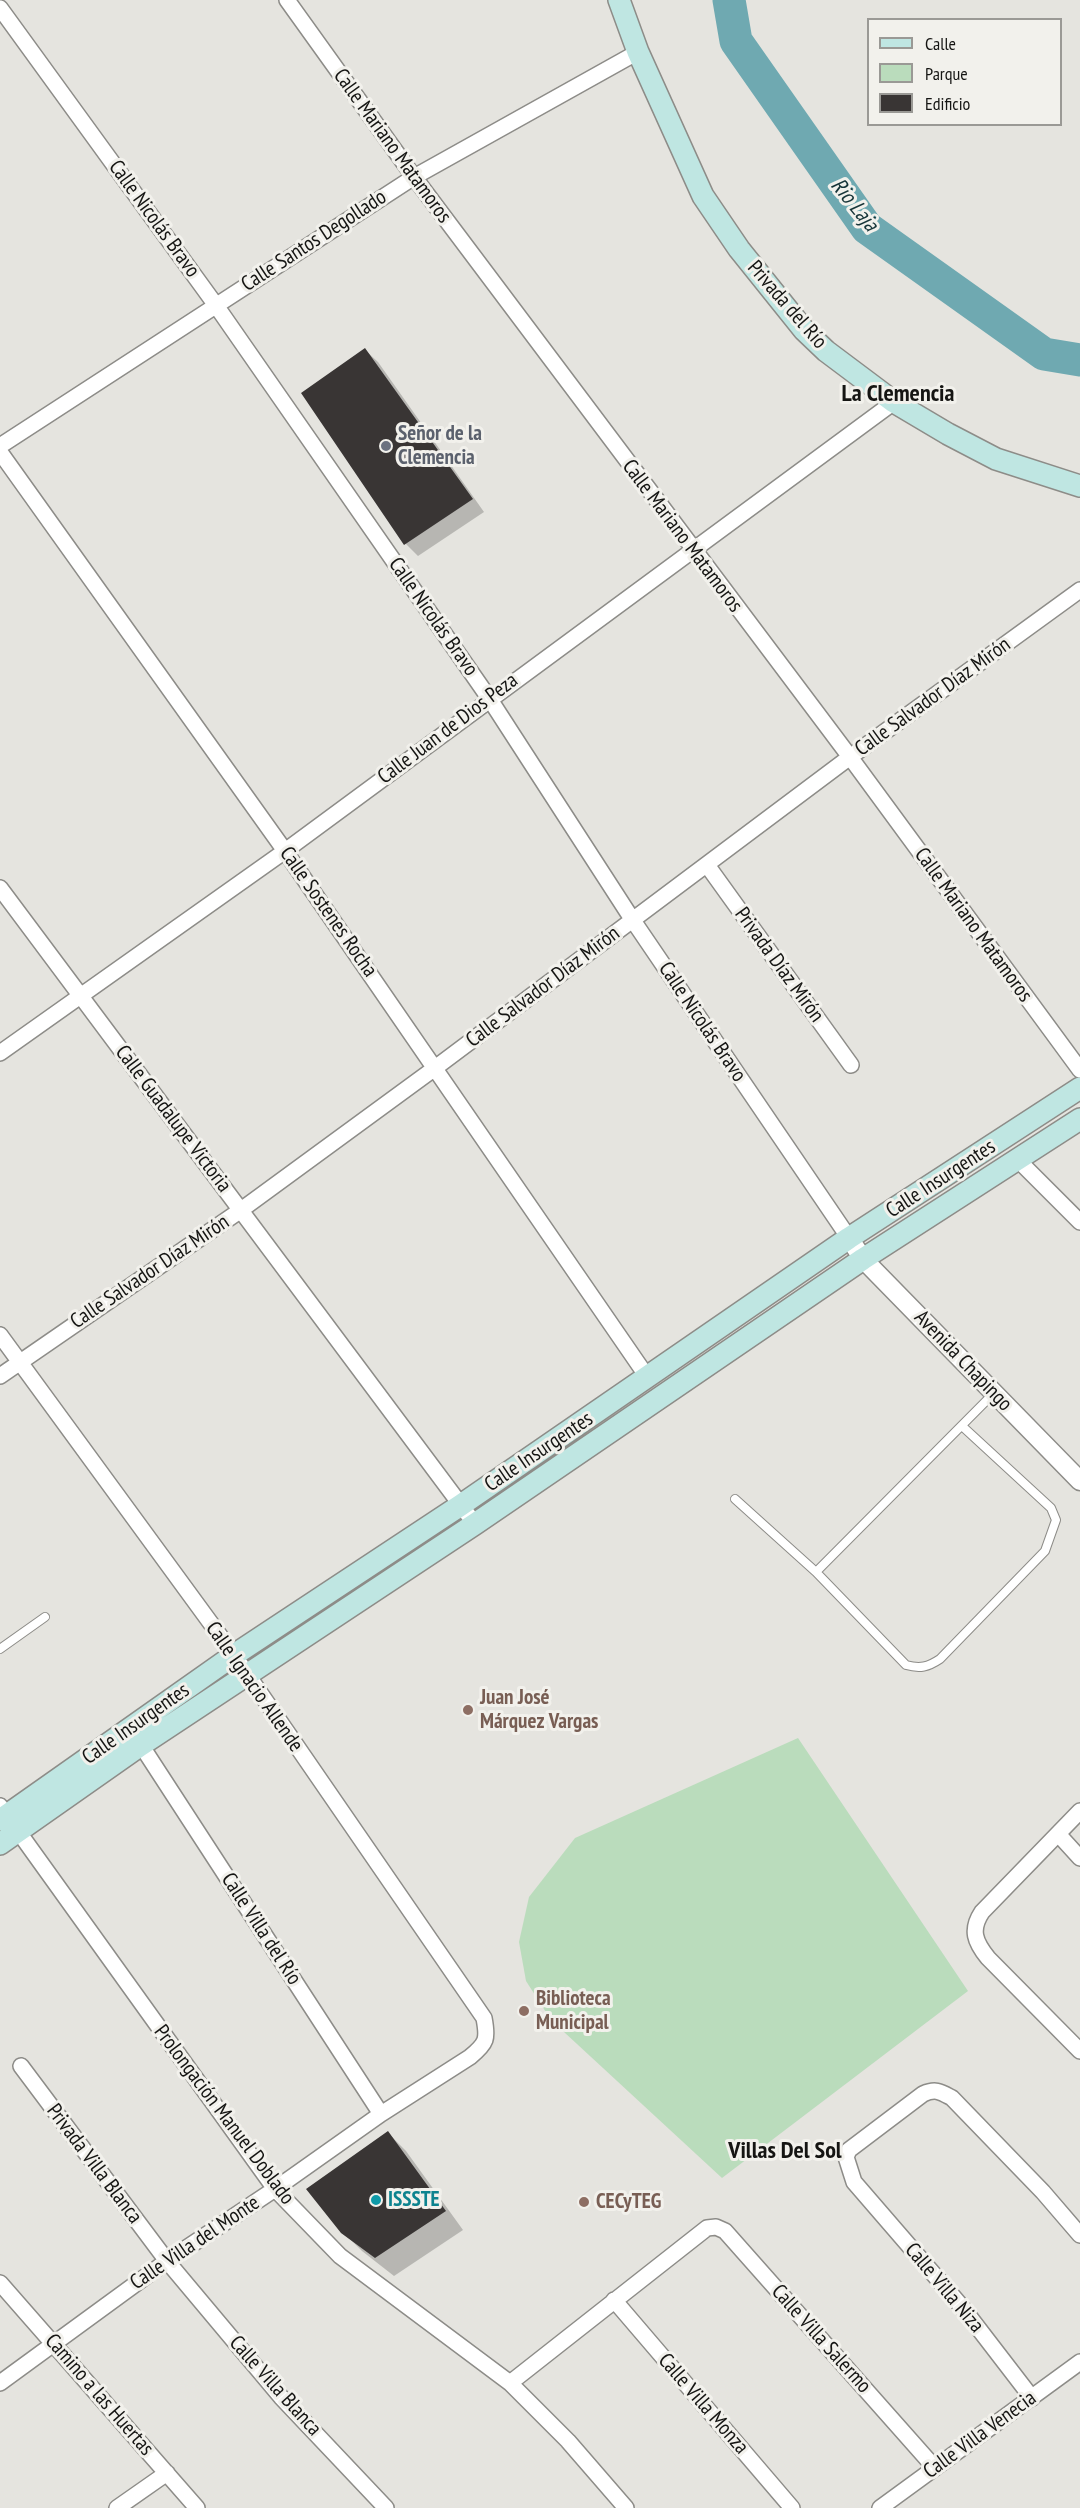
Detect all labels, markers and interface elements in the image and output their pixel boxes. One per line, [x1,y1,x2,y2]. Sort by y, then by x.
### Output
legend [867,18,1062,126]
text: Calle [925,32,956,55]
text: Parque [925,62,968,85]
street label: Calle Mariano Matamoros [328,64,456,228]
text: Edificio [925,92,970,115]
street label: Calle Nicolás Bravo [103,155,205,283]
water label: Rio Laja [825,173,883,237]
street label: Calle Santos Degollado [237,185,391,297]
street label: Privada del Río [742,256,832,354]
district label: La Clemencia [842,380,954,408]
place label: Señor de la Clemencia [398,421,482,471]
marker: Señor de la Clemencia [379,439,393,453]
street label: Calle Mariano Matamoros [616,455,748,617]
street label: Calle Nicolás Bravo [383,553,483,681]
street label: Calle Salvador Díaz Mirón [850,632,1016,762]
street label: Calle Juan de Dios Peza [373,668,523,790]
street label: Calle Sostenes Rocha [274,842,382,982]
street label: Calle Mariano Matamoros [909,843,1037,1007]
street label: Privada Díaz Mirón [729,903,829,1027]
street label: Calle Salvador Díaz Mirón [461,921,625,1053]
street label: Calle Nicolás Bravo [653,957,751,1087]
street label: Calle Guadalupe Victoria [110,1041,236,1197]
street label: Calle Insurgentes [882,1134,1000,1224]
street label: Calle Salvador Díaz Mirón [66,1210,234,1334]
street label: Avenida Chapingo [909,1305,1017,1417]
street label: Calle Insurgentes [480,1407,598,1497]
street label: Calle Ignacio Allende [200,1617,308,1757]
street label: Calle Insurgentes [78,1678,194,1770]
place label: Juan José Márquez Vargas [480,1685,598,1735]
marker: Juan José Márquez Vargas [461,1703,475,1717]
street label: Calle Villa del Río [215,1868,307,1990]
place label: Biblioteca Municipal [536,1986,611,2036]
marker: Biblioteca Municipal [517,2004,531,2018]
street label: Prolongación Manuel Doblado [148,2020,300,2210]
street label: Privada Villa Blanca [41,2099,147,2229]
district label: Villas Del Sol [728,2137,842,2165]
place label: ISSSTE [388,2187,440,2213]
place label: CECyTEG [596,2189,661,2215]
street label: Calle Villa del Monte [126,2190,264,2296]
marker: ISSSTE [369,2193,383,2207]
marker: CECyTEG [577,2195,591,2209]
street label: Calle Villa Niza [899,2238,989,2338]
street label: Calle Villa Salermo [766,2280,876,2398]
street label: Camino a las Huertas [39,2329,159,2461]
street label: Calle Villa Blanca [224,2331,326,2441]
street label: Calle Villa Monza [652,2348,754,2460]
street label: Calle Villa Venecia [919,2386,1041,2484]

